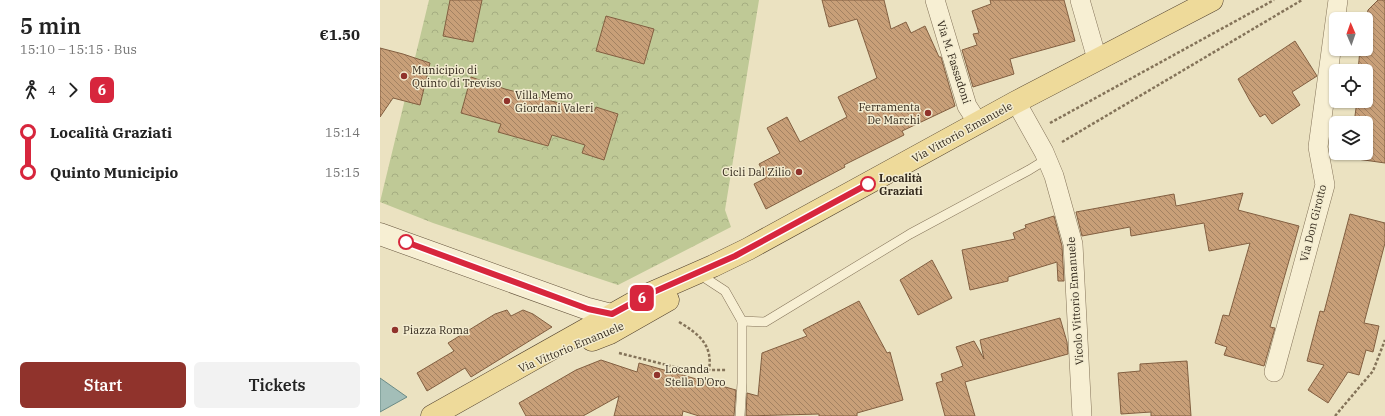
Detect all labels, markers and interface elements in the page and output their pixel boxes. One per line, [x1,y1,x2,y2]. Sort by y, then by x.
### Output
text: 5 min [20,11,81,40]
north arrow [1329,12,1373,56]
map controls [1329,12,1373,160]
street label: Via M. Fassadoni [934,19,974,106]
text: €1.50 [319,25,360,44]
text: 15:10 – 15:15 · Bus [20,41,137,58]
place label: Municipio di Quinto di Treviso [412,63,501,90]
button: locate [1329,64,1373,108]
marker: Municipio di Quinto di Treviso [399,71,409,81]
icon: walk [20,79,42,101]
icon: forward [62,79,84,101]
text: 6 [98,81,106,99]
text: 4 [48,82,56,99]
place label: Villa Memo Giordani Valeri [515,88,594,115]
marker: Villa Memo Giordani Valeri [502,96,512,106]
street label: Via Vittorio Emanuele [909,98,1015,166]
place label: Ferramenta De Marchi [859,100,921,127]
marker: Ferramenta De Marchi [923,108,933,118]
button: layers [1329,116,1373,160]
text: Località Graziati [50,123,172,142]
text: 15:14 [325,124,360,141]
text: Quinto Municipio [50,163,178,182]
text: 15:15 [325,164,360,181]
place label: Cicli Dal Zilio [722,165,791,179]
marker: Cicli Dal Zilio [794,167,804,177]
place label: Località Graziati [879,171,923,198]
marker: Località Graziati [860,176,876,192]
street label: Via Don Girotto [1297,183,1329,263]
unlabelled marker [398,234,414,250]
street label: Vicolo Vittorio Emanuele [1064,236,1086,366]
line badge: 6 [629,285,655,311]
text: 6 [638,289,646,307]
street label: Via Vittorio Emanuele [516,318,626,376]
place label: Piazza Roma [403,323,469,337]
marker: Piazza Roma [390,325,400,335]
button: Start [20,362,186,408]
button: Tickets [194,362,360,408]
place label: Locanda Stella D'Oro [665,362,726,389]
marker: Locanda Stella D'Oro [652,370,662,380]

